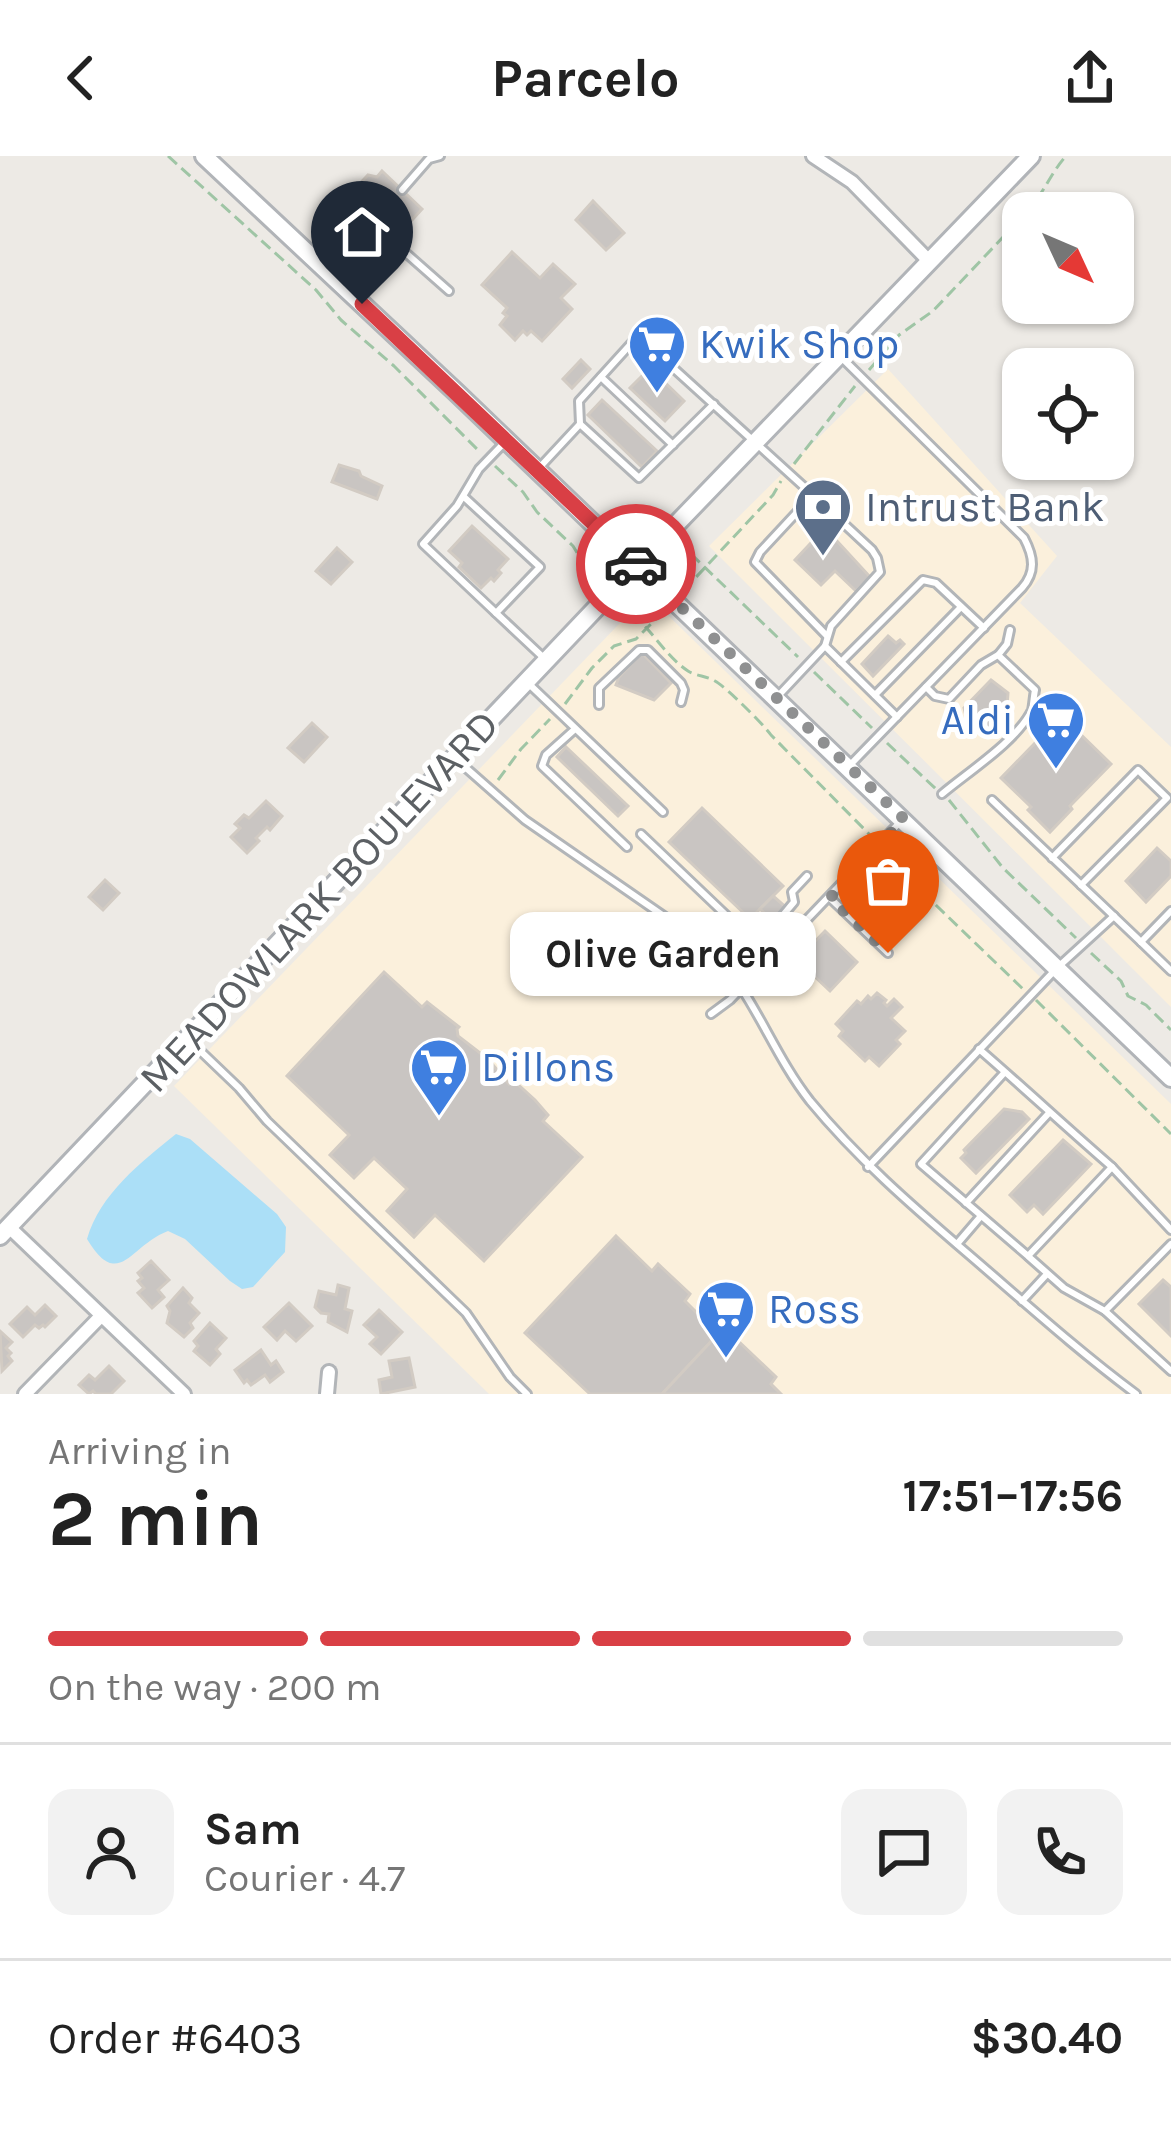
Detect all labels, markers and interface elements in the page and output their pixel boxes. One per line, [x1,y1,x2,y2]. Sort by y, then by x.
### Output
icon: back [48,45,114,111]
icon: share [1057,45,1123,111]
text: Parcelo [491,46,680,110]
pin [311,181,413,304]
north arrow [1002,192,1134,324]
map controls [1002,192,1134,480]
icon: home [329,199,395,265]
supermarket icon: Kwik Shop [626,313,688,395]
place label: Kwik Shop [699,319,899,369]
button: locate [1002,348,1134,480]
bank icon: Intrust Bank [792,476,854,558]
place label: Intrust Bank [865,482,1105,532]
courier [576,504,696,624]
icon: car [603,531,669,597]
supermarket icon: Aldi [1025,689,1087,771]
place label: Aldi [941,695,1014,745]
street label: MEADOWLARK BOULEVARD [129,700,509,1102]
pin [837,830,939,953]
icon: bag [855,848,921,914]
callout: Olive Garden [510,911,816,995]
text: Olive Garden [545,931,781,977]
supermarket icon: Dillons [408,1036,470,1118]
place label: Dillons [481,1042,615,1092]
supermarket icon: Ross [695,1278,757,1360]
place label: Ross [768,1284,861,1334]
text: Arriving in [48,1428,231,1474]
text: 17:51–17:56 [903,1470,1123,1522]
text: 2 min [48,1473,263,1565]
text: On the way · 200 m [48,1664,381,1710]
button: person [48,1789,174,1915]
button: chat [841,1789,967,1915]
button: phone [997,1789,1123,1915]
text: Sam [204,1803,302,1855]
text: Courier · 4.7 [204,1855,405,1901]
text: Order #6403 [48,2012,302,2064]
text: $30.40 [971,2012,1123,2064]

